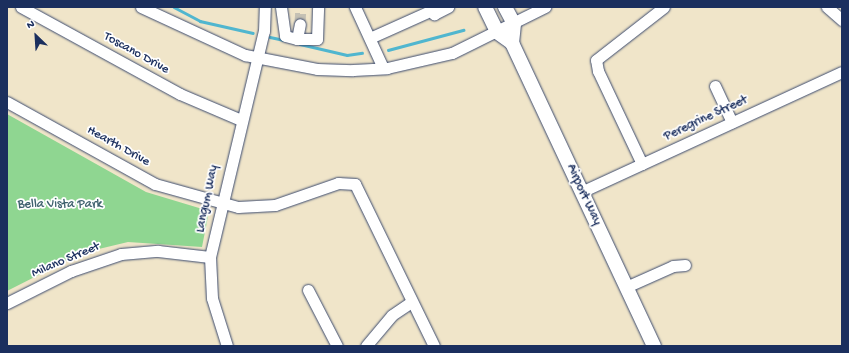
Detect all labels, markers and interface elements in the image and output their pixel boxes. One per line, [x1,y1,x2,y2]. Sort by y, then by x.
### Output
north arrow [16,16,56,56]
text: N [25,18,37,32]
street label: Toscano Drive [101,30,171,78]
street label: Peregrine Street [662,93,750,145]
street label: Hearth Drive [84,123,152,171]
street label: Airport Way [562,162,604,228]
street label: Langum Way [193,164,223,234]
park label: Bella Vista Park [18,197,102,213]
street label: Milano Street [30,240,102,282]

